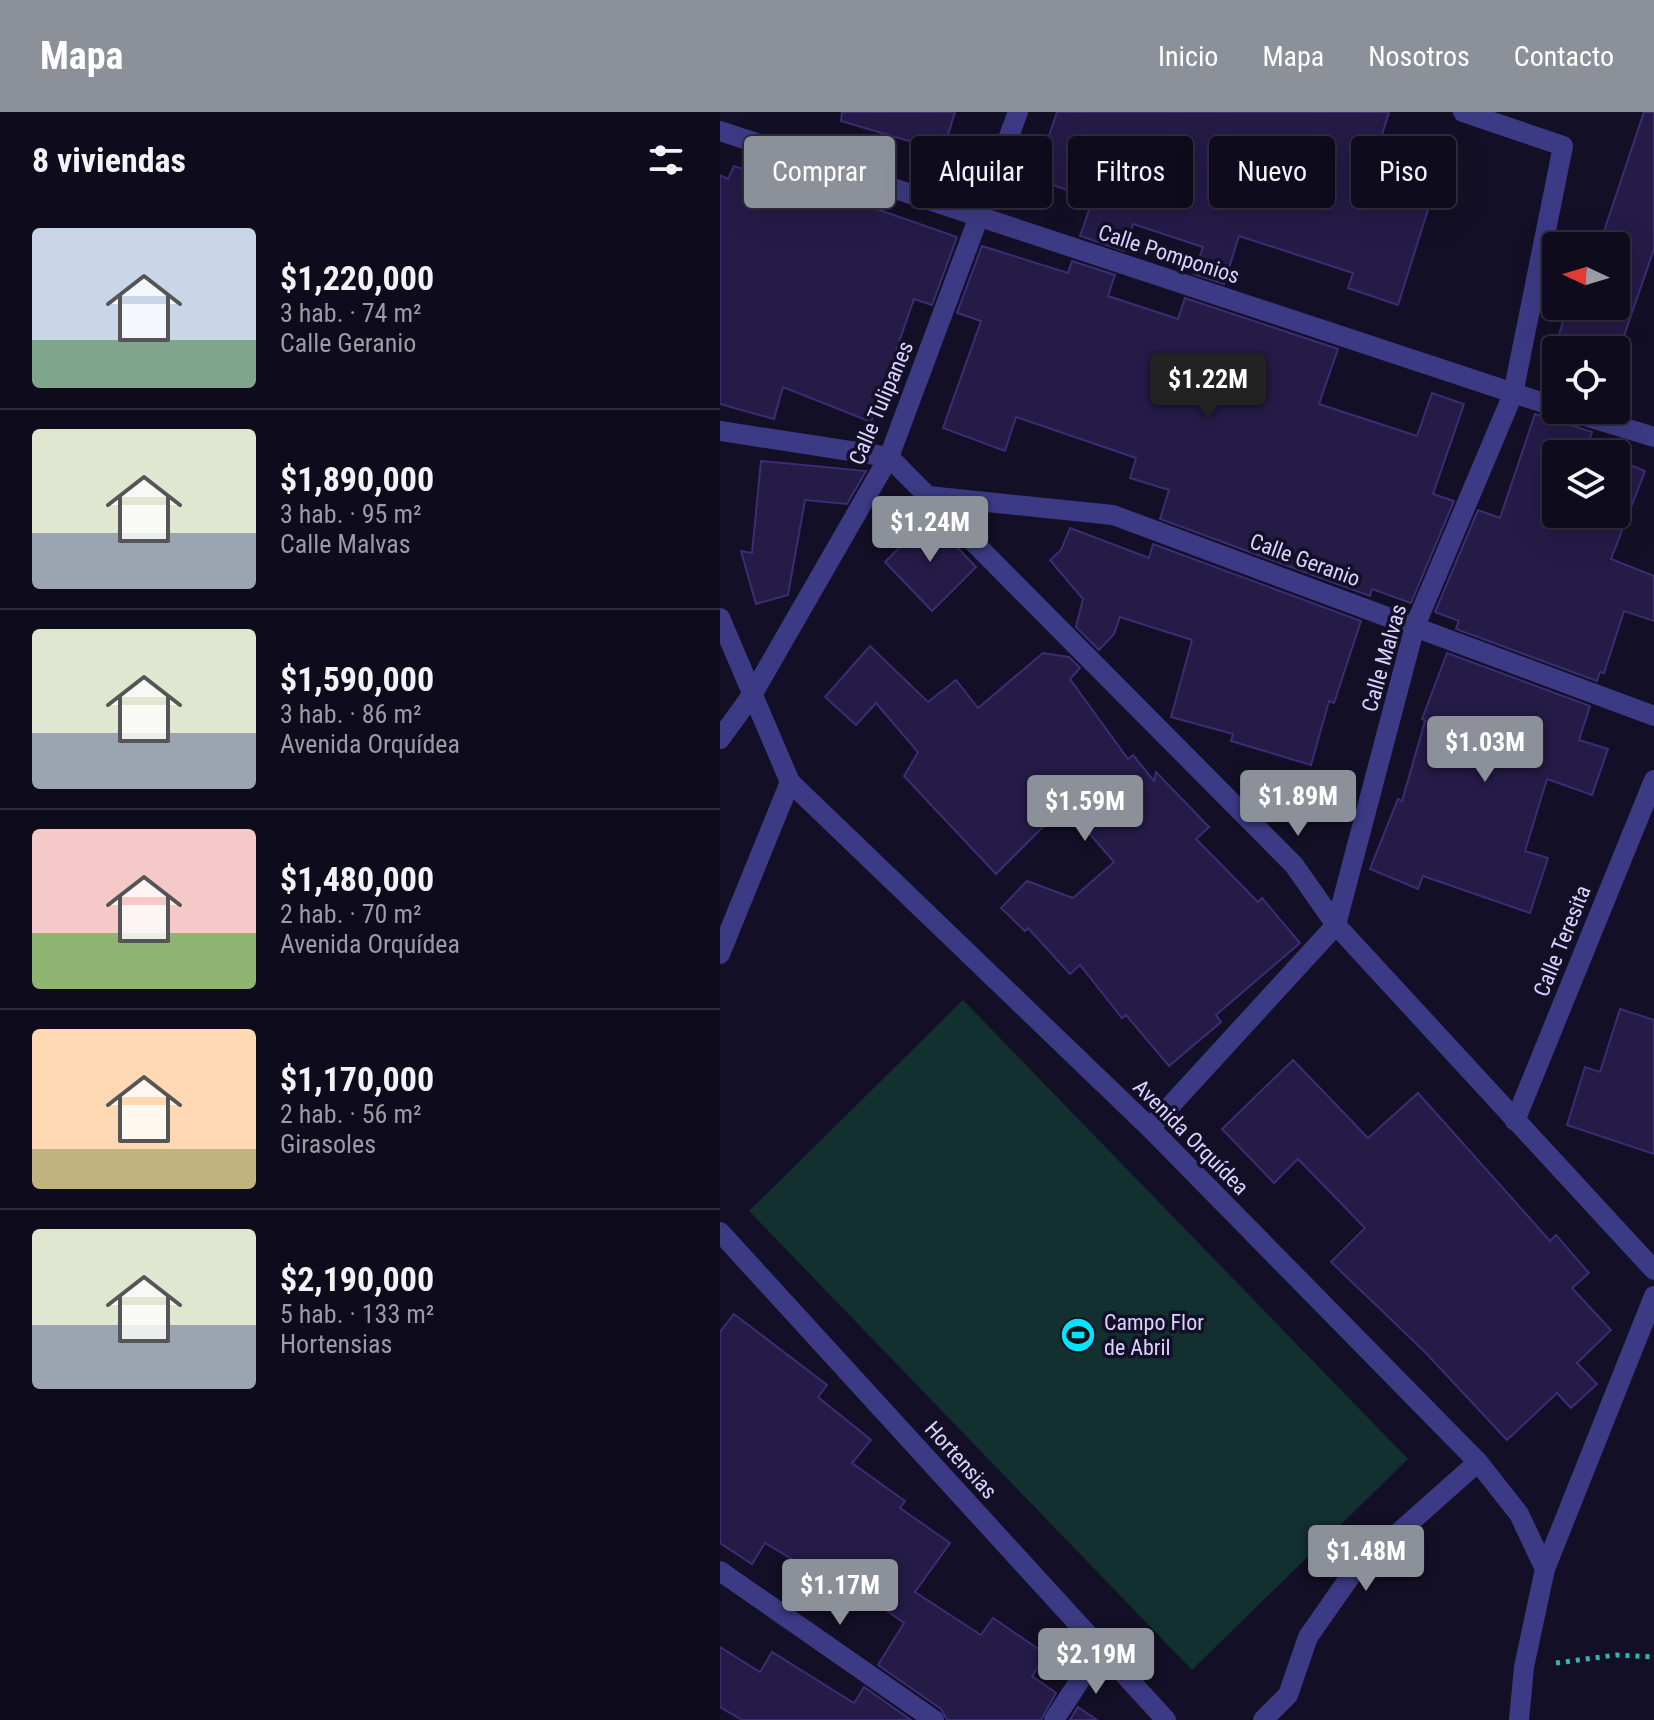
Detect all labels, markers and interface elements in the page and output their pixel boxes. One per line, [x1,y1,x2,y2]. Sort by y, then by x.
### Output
text: Mapa [40,34,123,78]
text: Inicio [1158,40,1218,73]
text: Mapa [1262,40,1324,73]
text: Nosotros [1368,40,1470,73]
text: Contacto [1514,40,1614,73]
chip: Comprar [744,136,895,208]
chip: Alquilar [911,136,1052,208]
chip: Filtros [1068,136,1193,208]
chip: Nuevo [1209,136,1335,208]
chip: Piso [1351,136,1456,208]
icon: filters [644,138,688,182]
text: 8 viviendas [32,140,186,180]
street label: Calle Pomponios [1095,219,1243,289]
north arrow [1542,232,1630,320]
map controls [1542,232,1630,528]
text: $1,220,000 [280,258,434,298]
icon: home [96,260,192,356]
text: 3 hab. · 74 m² [280,298,422,328]
text: Calle Geranio [280,328,416,358]
button: locate [1542,336,1630,424]
street label: Calle Tulipanes [844,338,918,468]
pin: $1.22M [1143,353,1273,421]
text: $1.22M [1168,364,1248,394]
button: layers [1542,440,1630,528]
text: $1,890,000 [280,459,434,499]
icon: home [96,461,192,557]
pin: $1.24M [865,496,995,564]
text: 3 hab. · 95 m² [280,499,422,529]
text: $1.24M [890,507,970,537]
text: Calle Malvas [280,529,411,559]
street label: Calle Geranio [1247,529,1363,591]
street label: Calle Malvas [1357,601,1411,715]
text: $1,590,000 [280,659,434,699]
icon: home [96,661,192,757]
text: 3 hab. · 86 m² [280,699,422,729]
pin: $1.03M [1420,716,1550,784]
text: $1.03M [1445,727,1525,757]
text: Avenida Orquídea [280,729,460,759]
pin: $1.89M [1233,770,1363,838]
pin: $1.59M [1020,775,1150,843]
text: $1.89M [1258,781,1338,811]
text: $1.59M [1045,786,1125,816]
text: $1,480,000 [280,859,434,899]
icon: home [96,861,192,957]
street label: Calle Teresita [1528,882,1596,1000]
text: 2 hab. · 70 m² [280,899,422,929]
text: Avenida Orquídea [280,929,460,959]
text: $1,170,000 [280,1059,434,1099]
icon: home [96,1061,192,1157]
street label: Avenida Orquídea [1128,1074,1254,1200]
text: 2 hab. · 56 m² [280,1099,422,1129]
text: Girasoles [280,1129,376,1159]
text: $2,190,000 [280,1259,434,1299]
icon: home [96,1261,192,1357]
text: 5 hab. · 133 m² [280,1299,434,1329]
place label: Campo Flor de Abril [1104,1310,1204,1360]
sports icon: Campo Flor de Abril [1059,1316,1097,1354]
text: Hortensias [280,1329,392,1359]
street label: Hortensias [920,1416,1002,1504]
pin: $1.48M [1301,1525,1431,1593]
text: $1.48M [1326,1536,1406,1566]
pin: $1.17M [775,1559,905,1627]
text: $1.17M [800,1570,880,1600]
pin: $2.19M [1031,1628,1161,1696]
text: $2.19M [1056,1639,1136,1669]

